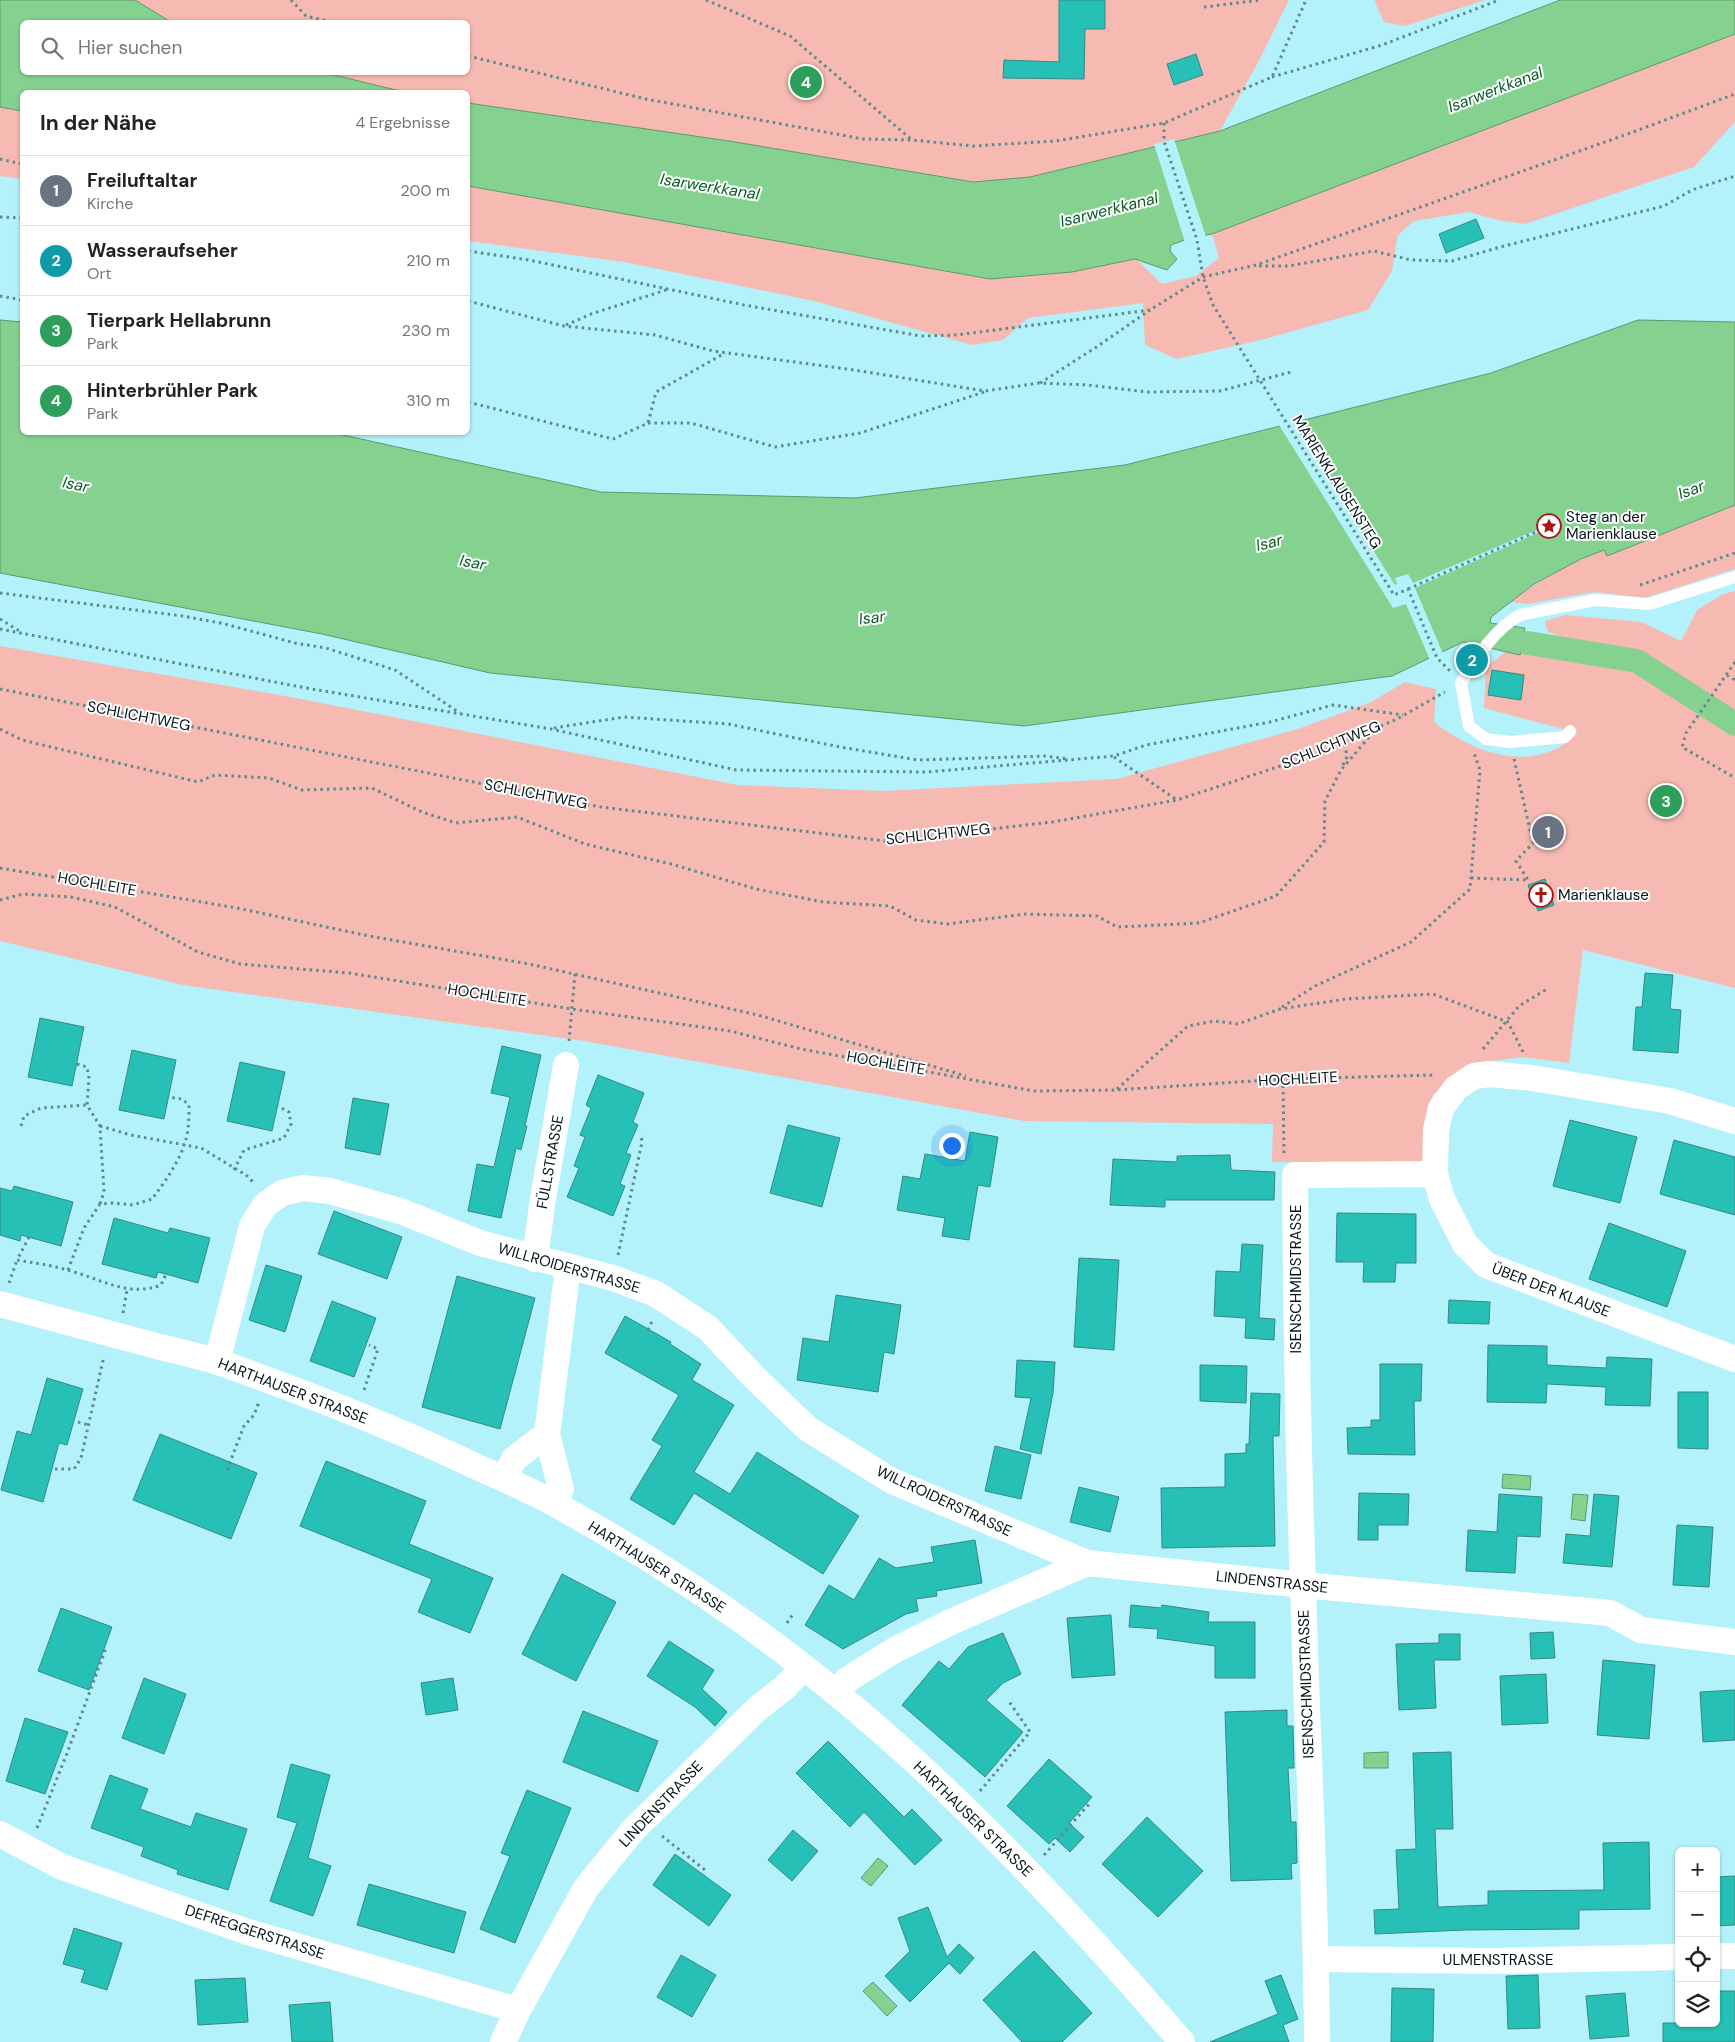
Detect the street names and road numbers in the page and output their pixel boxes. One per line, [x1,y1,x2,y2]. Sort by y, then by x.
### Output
street label: MARIENKLAUSENSTEG [1288,411,1386,553]
street label: SCHLICHTWEG [86,696,192,736]
street label: SCHLICHTWEG [1279,716,1383,774]
street label: SCHLICHTWEG [483,774,589,814]
street label: SCHLICHTWEG [885,819,991,849]
street label: HOCHLEITE [56,867,138,901]
street label: HOCHLEITE [446,979,528,1011]
street label: HOCHLEITE [845,1046,927,1080]
street label: HOCHLEITE [1258,1067,1338,1091]
street label: FÜLLSTRASSE [532,1114,568,1210]
street label: ISENSCHMIDSTRASSE [1286,1205,1306,1353]
street label: WILLROIDERSTRASSE [496,1238,642,1298]
street label: ÜBER DER KLAUSE [1489,1258,1613,1322]
street label: HARTHAUSER STRASSE [215,1353,371,1429]
street label: WILLROIDERSTRASSE [873,1461,1015,1541]
street label: HARTHAUSER STRASSE [584,1516,730,1618]
street label: LINDENSTRASSE [1215,1566,1329,1598]
street label: ISENSCHMIDSTRASSE [1293,1609,1319,1759]
street label: LINDENSTRASSE [615,1757,707,1851]
street label: HARTHAUSER STRASSE [909,1757,1037,1881]
street label: DEFREGGERSTRASSE [183,1900,327,1964]
street label: ULMENSTRASSE [1443,1950,1553,1970]

